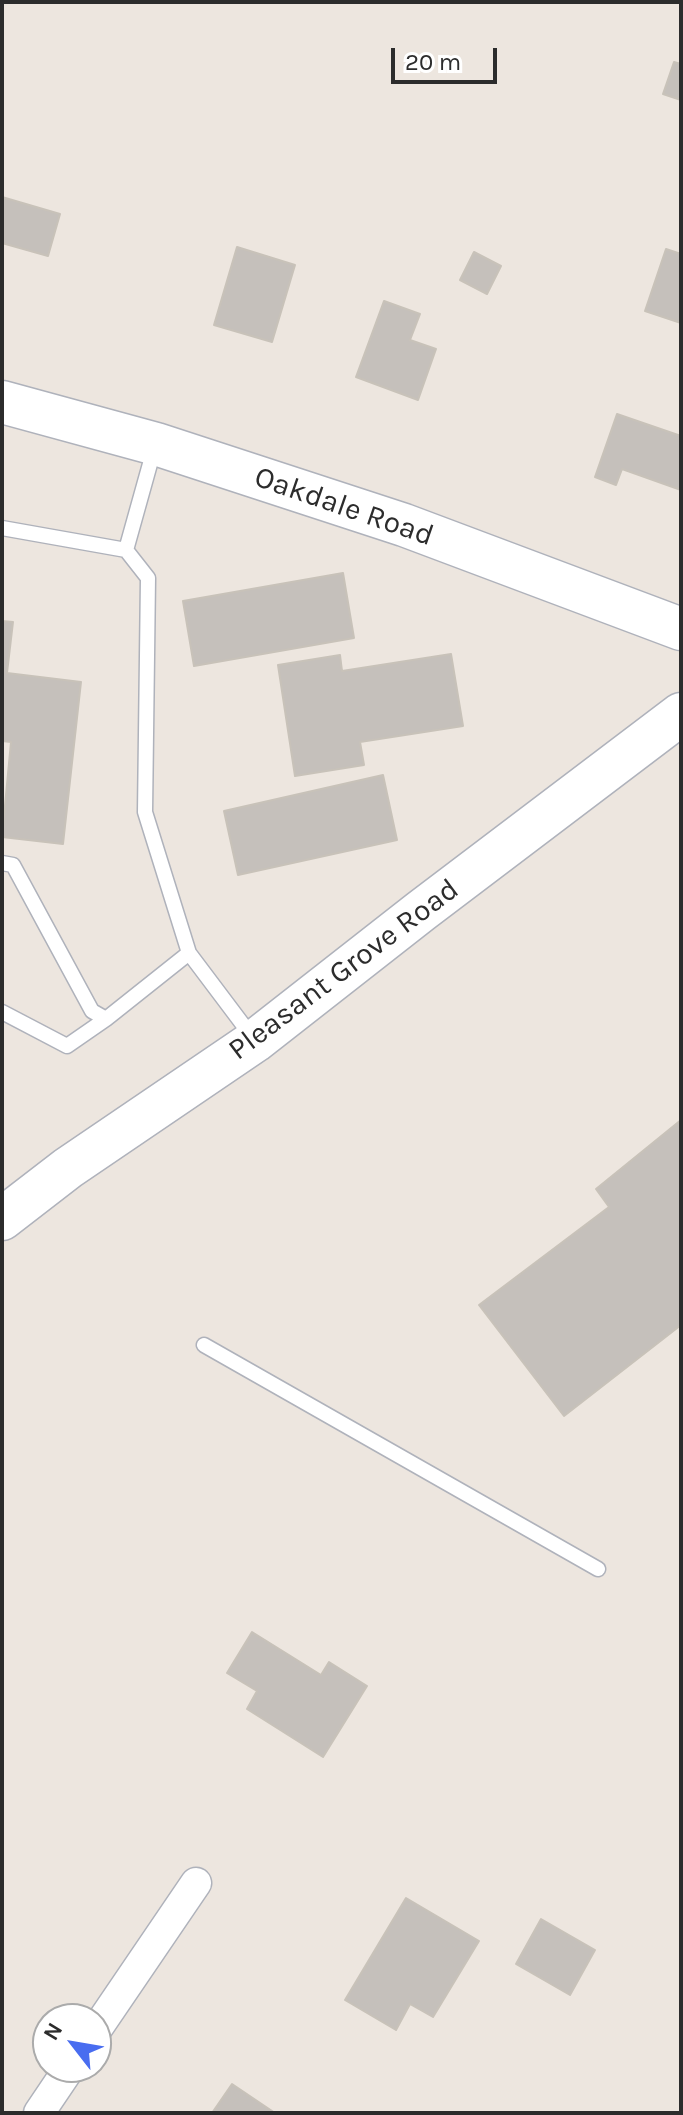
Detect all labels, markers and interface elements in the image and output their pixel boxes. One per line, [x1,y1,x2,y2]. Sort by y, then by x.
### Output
scale bar [395,32,501,82]
text: 20 m [405,48,461,76]
street label: Oakdale Road [250,460,438,554]
street label: Pleasant Grove Road [222,872,466,1068]
north arrow [32,2003,112,2083]
text: N [38,2018,68,2045]

